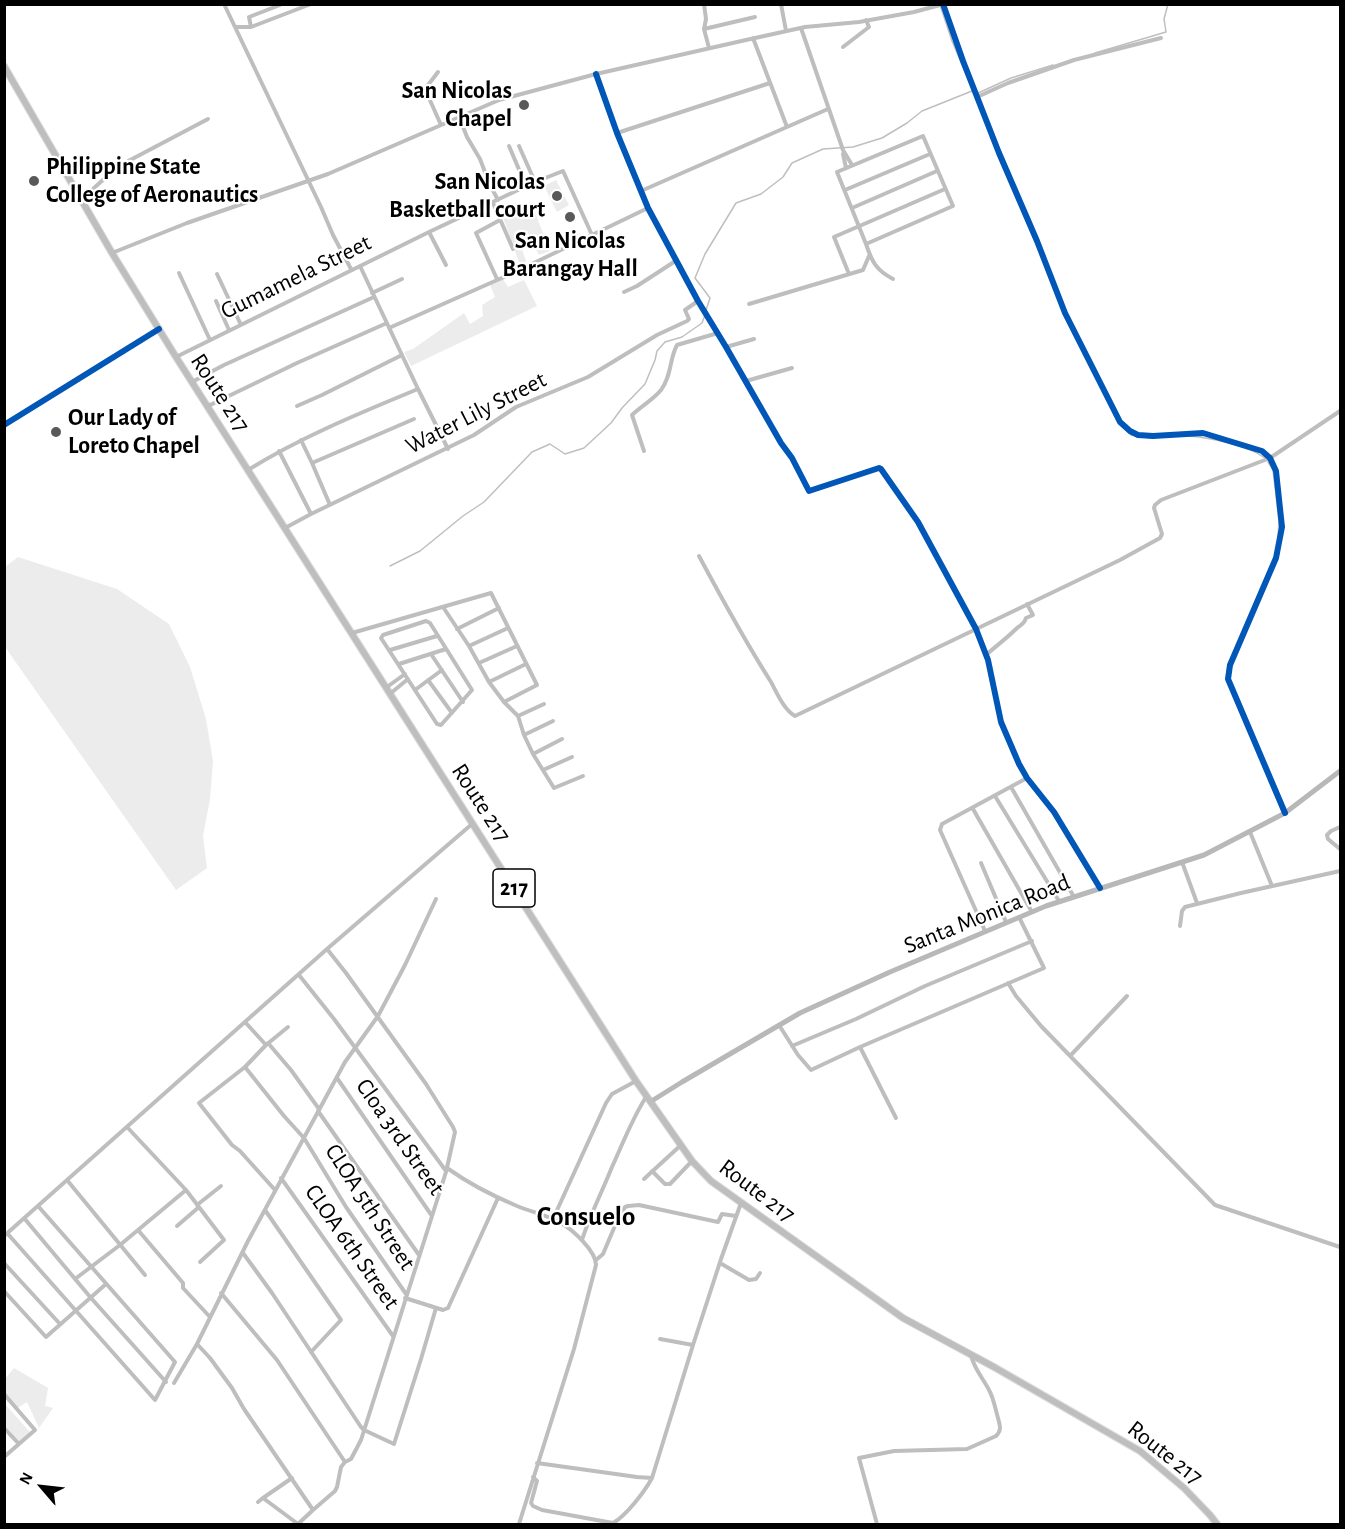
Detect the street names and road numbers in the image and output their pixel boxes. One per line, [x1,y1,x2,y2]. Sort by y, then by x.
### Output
street label: Gumamela Street [216,228,376,326]
street label: Route 217 [184,348,256,438]
street label: Water Lily Street [401,365,551,461]
street label: Route 217 [445,758,517,848]
street label: Santa Monica Road [900,868,1074,960]
road number: 217 [493,869,535,907]
street label: Cloa 3rd Street [349,1073,451,1201]
street label: CLOA 5th Street [318,1138,422,1276]
street label: Route 217 [713,1153,801,1229]
street label: CLOA 6th Street [298,1179,406,1315]
street label: Route 217 [1121,1415,1209,1491]

